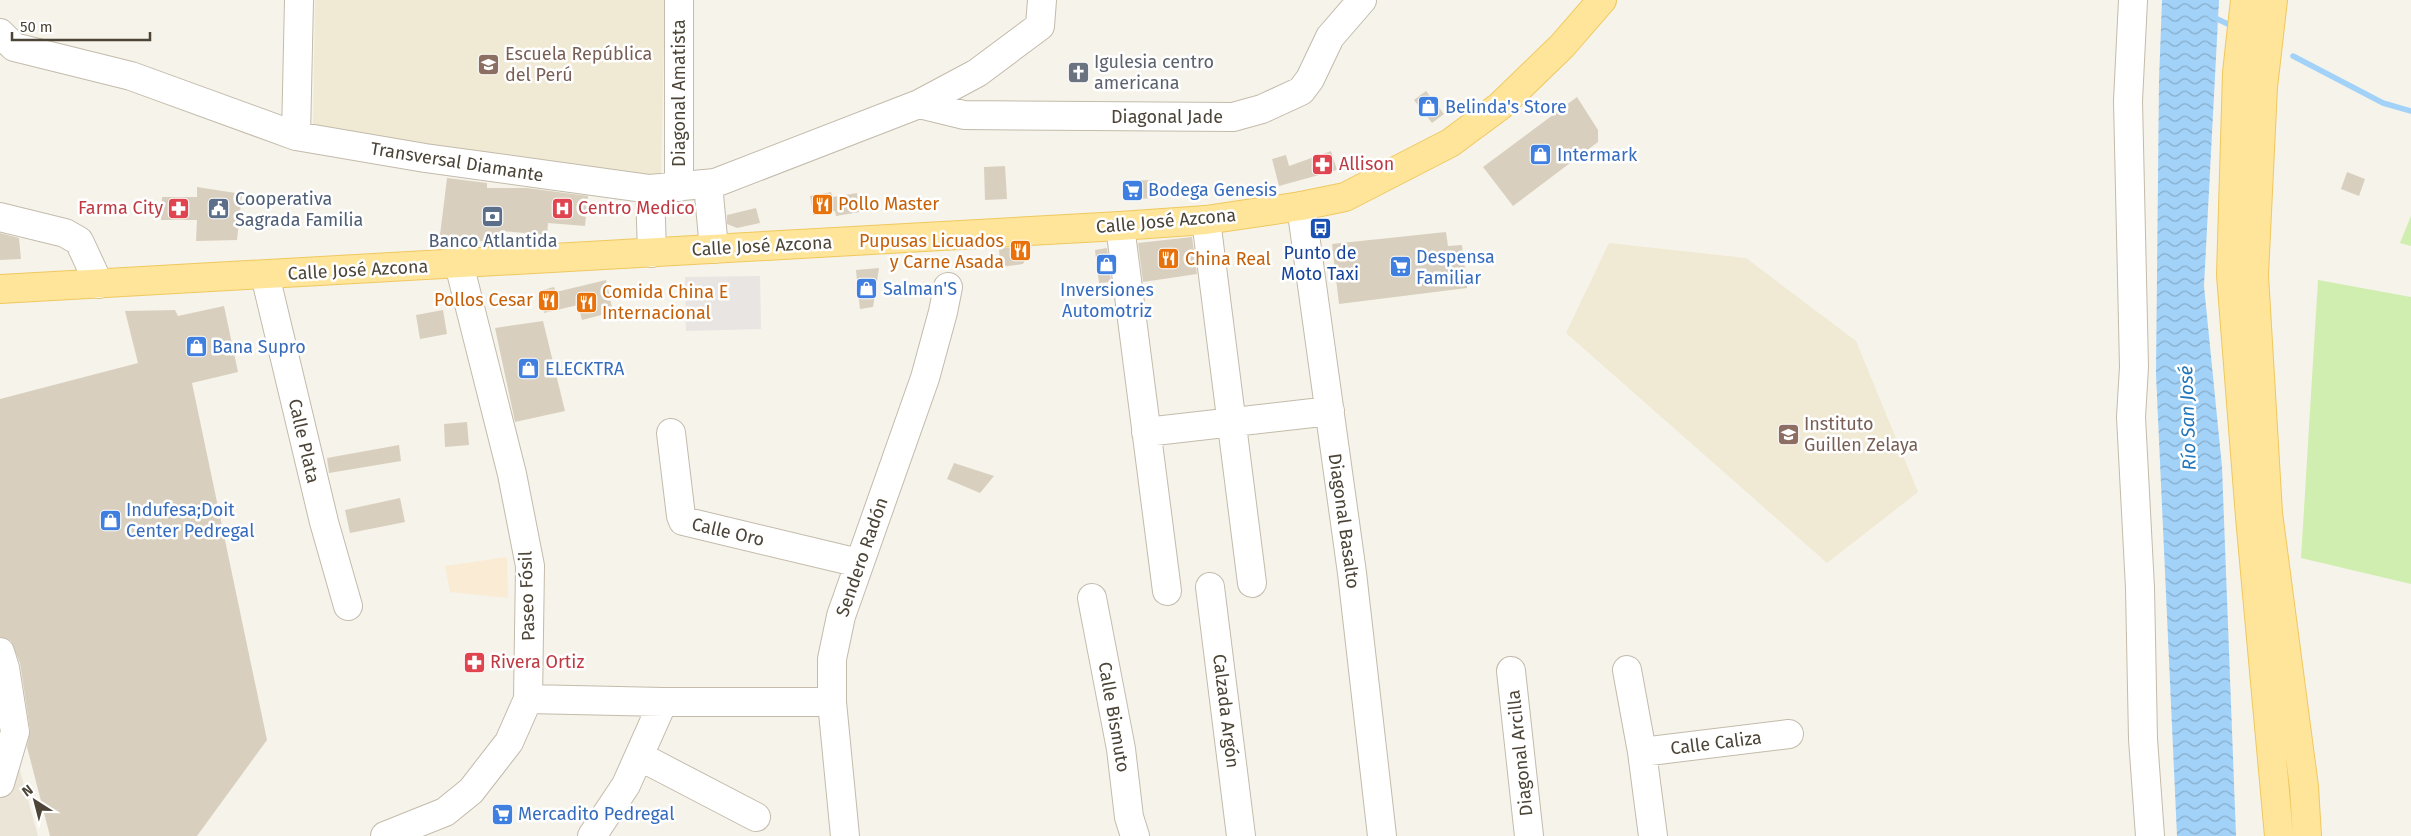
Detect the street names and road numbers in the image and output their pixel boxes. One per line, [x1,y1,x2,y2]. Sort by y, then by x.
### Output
street label: Diagonal Amatista [668,19,690,167]
street label: Diagonal Jade [1111,106,1223,128]
street label: Transversal Diamante [369,137,545,187]
street label: Calle José Azcona [1095,204,1237,238]
street label: Calle José Azcona [691,231,833,261]
street label: Calle José Azcona [287,255,429,285]
street label: Calle Plata [284,397,324,485]
street label: Diagonal Basalto [1324,452,1364,590]
street label: Sendero Radón [831,494,893,620]
street label: Calle Oro [690,513,766,551]
street label: Paseo Fósil [514,551,540,641]
street label: Calzada Argón [1208,653,1244,769]
street label: Calle Bismuto [1093,660,1135,774]
street label: Diagonal Arcilla [1502,689,1538,817]
street label: Calle Caliza [1669,726,1763,760]

